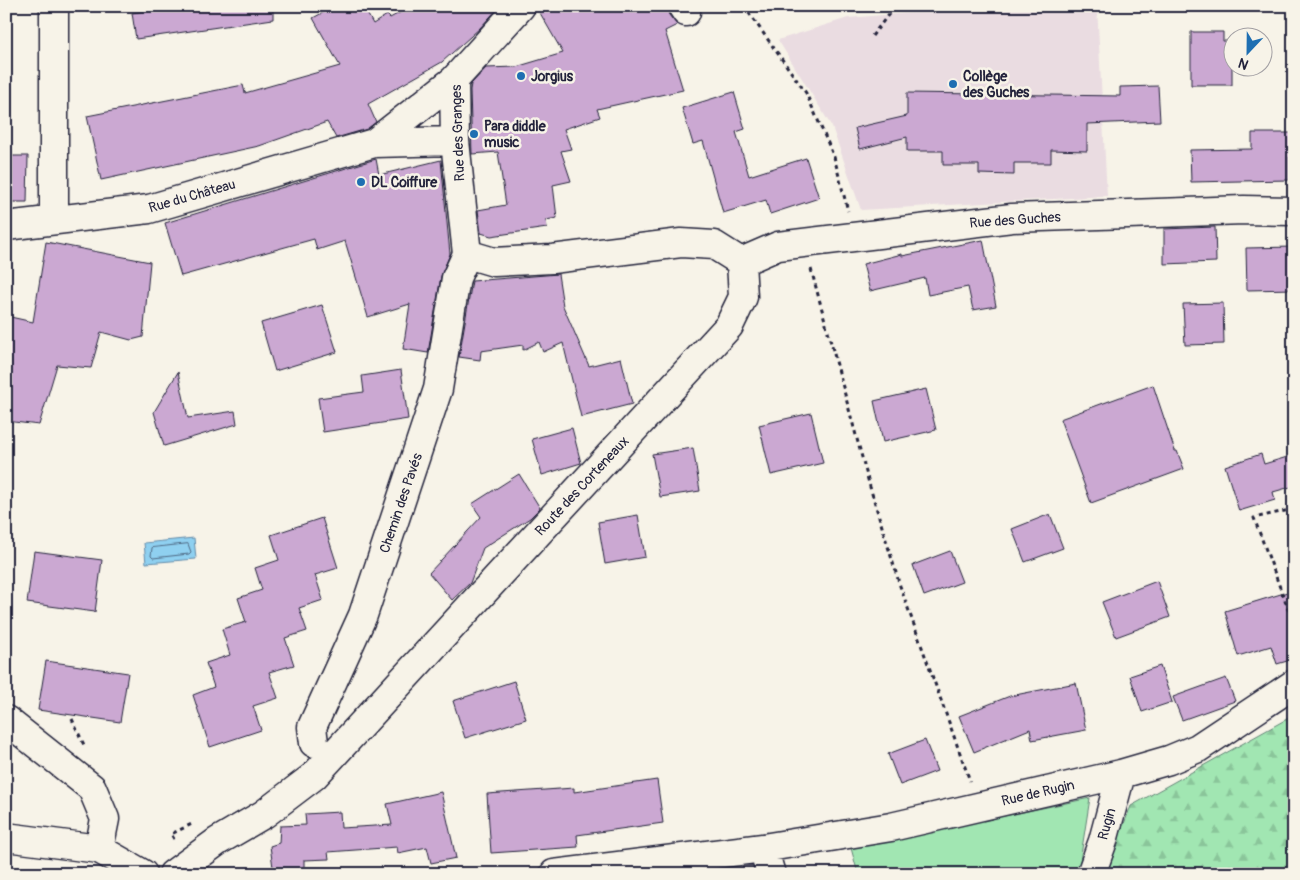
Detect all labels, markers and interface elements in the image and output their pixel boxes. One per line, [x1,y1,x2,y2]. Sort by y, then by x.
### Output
north arrow [1222,28,1272,78]
text: N [1236,54,1251,73]
place label: Jorgius [531,68,574,85]
place label: Collège des Guches [963,68,1030,101]
marker: Jorgius [515,70,527,82]
marker: Collège des Guches [947,78,959,90]
street label: Rue des Granges [448,84,468,182]
place label: Para diddle music [484,118,547,151]
marker: Para diddle music [468,128,480,140]
place label: DL Coiffure [371,174,438,191]
street label: Rue du Château [147,175,237,217]
marker: DL Coiffure [355,176,367,188]
street label: Rue des Guches [969,208,1062,232]
street label: Route des Corteneaux [531,433,633,539]
street label: Chemin des Pavés [376,450,426,555]
street label: Rue de Rugin [1000,776,1076,810]
street label: Rugin [1094,806,1120,842]

